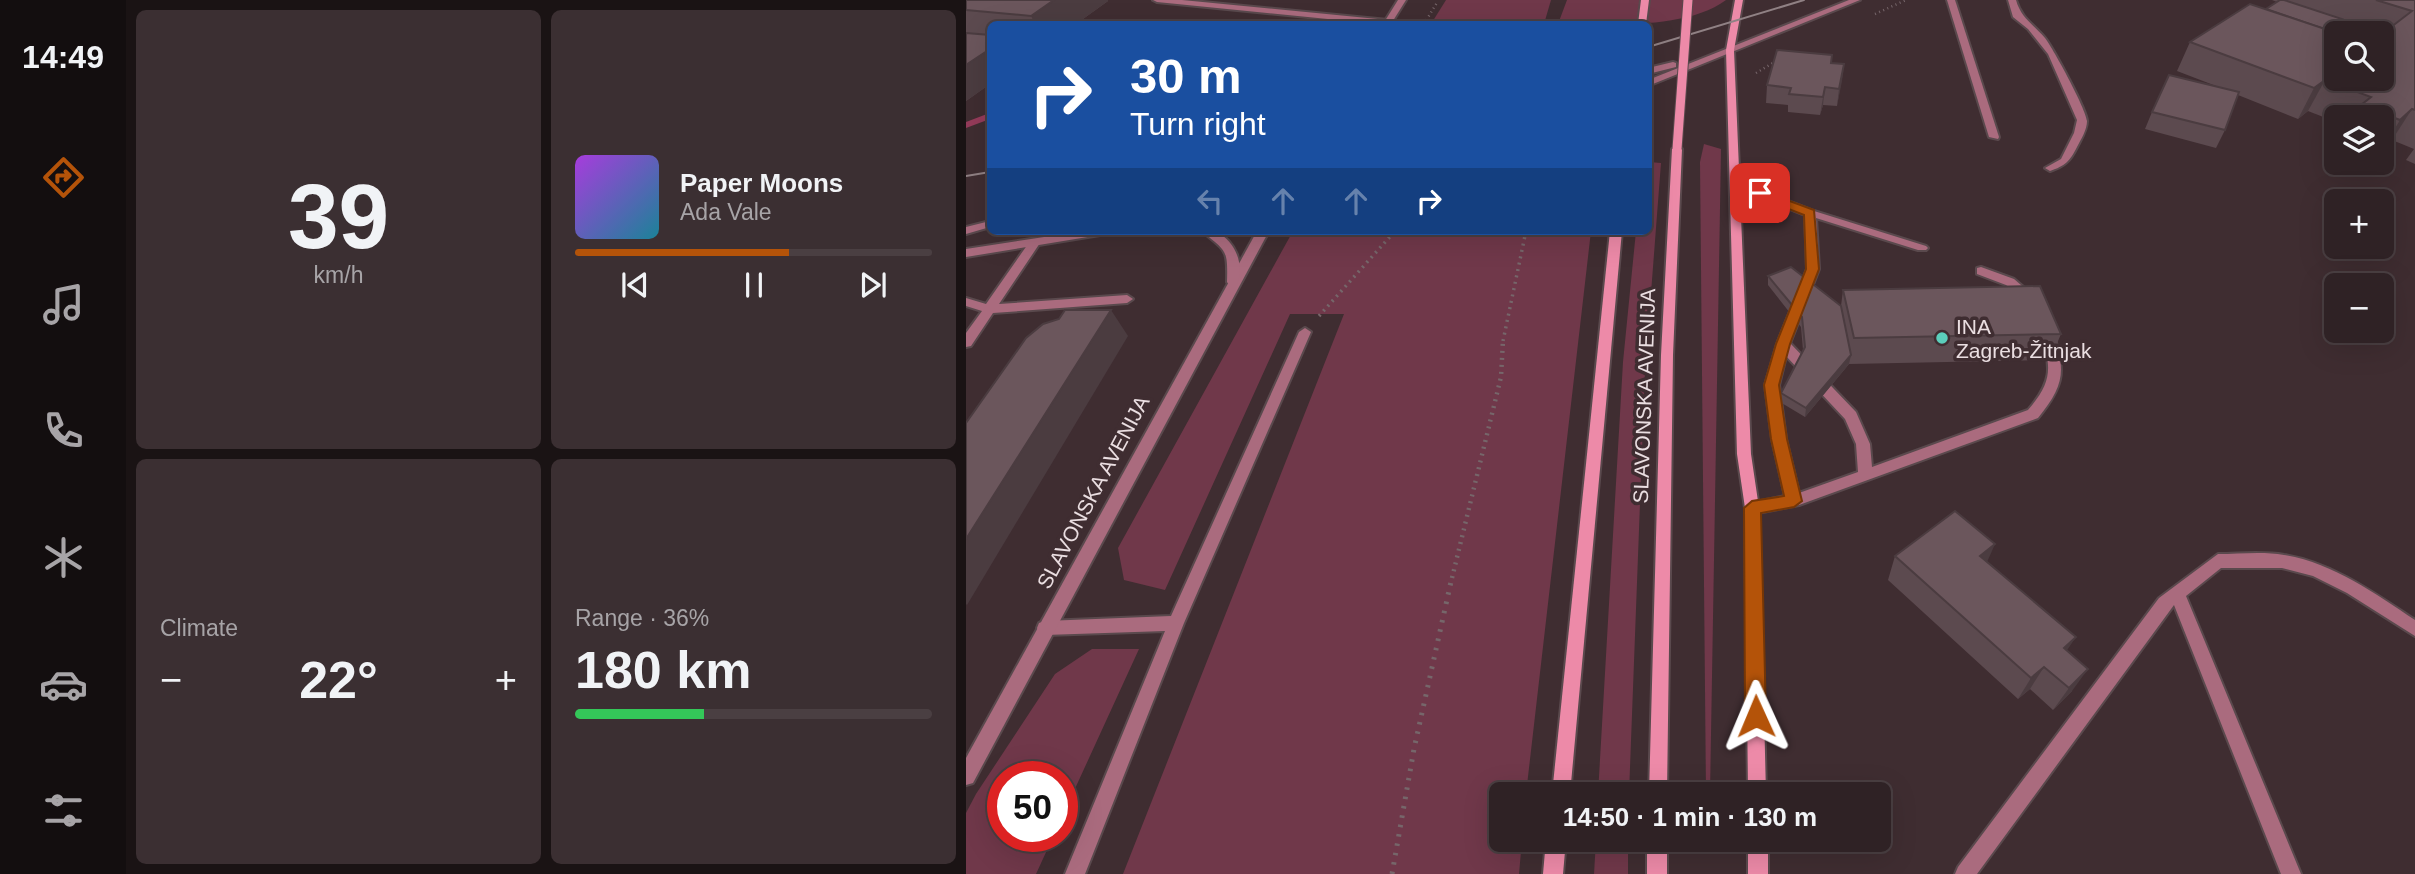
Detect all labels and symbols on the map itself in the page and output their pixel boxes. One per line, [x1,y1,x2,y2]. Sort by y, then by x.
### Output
pin [1730,163,1790,223]
street label: SLAVONSKA AVENIJA [1629,288,1659,504]
place label: INA Zagreb-Žitnjak [1956,315,2092,362]
marker: INA Zagreb-Žitnjak [1934,330,1950,346]
street label: SLAVONSKA AVENIJA [1032,392,1154,592]
position arrow [1719,679,1793,753]
speed limit sign: 50 [987,761,1078,852]

